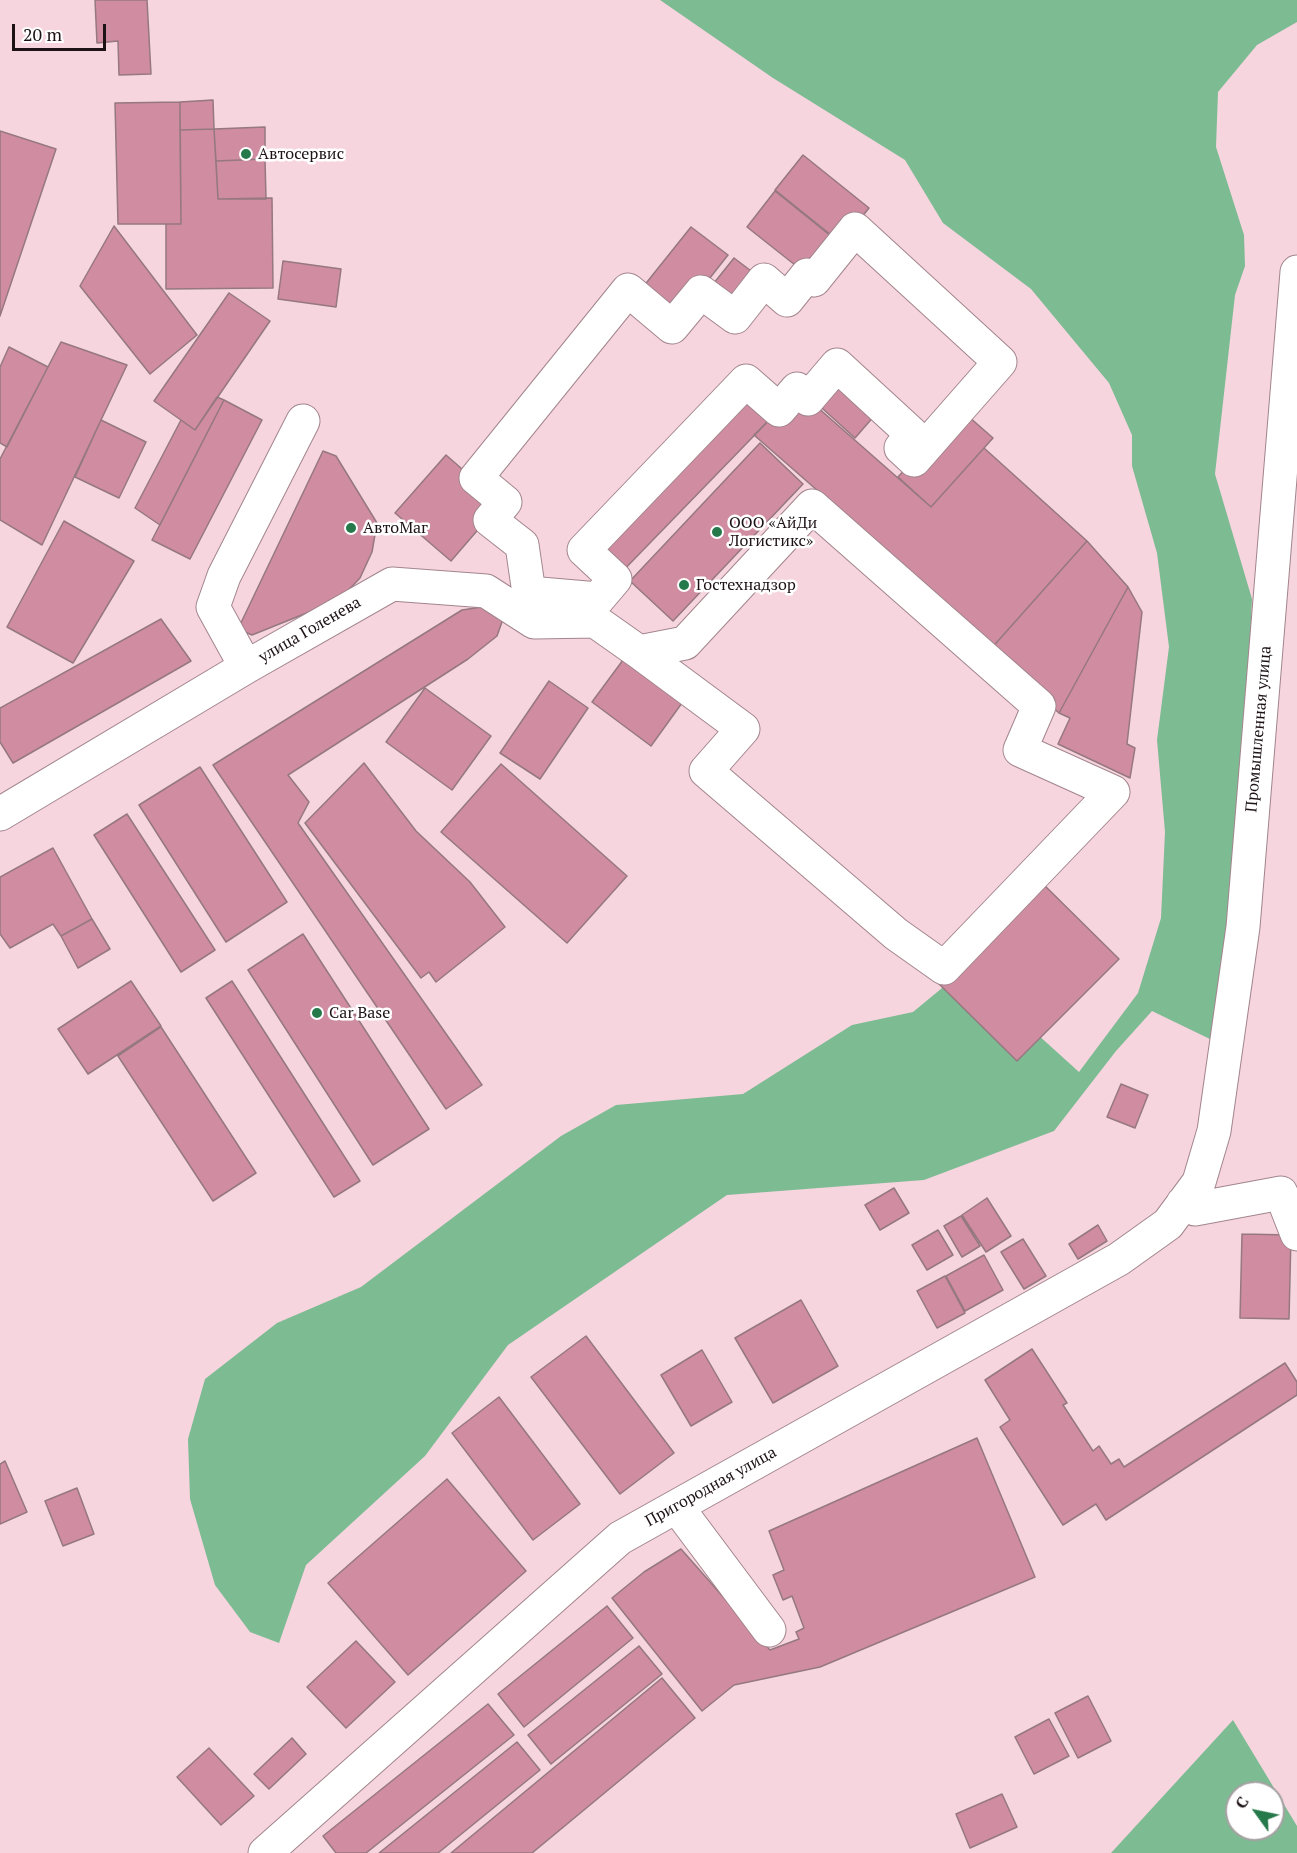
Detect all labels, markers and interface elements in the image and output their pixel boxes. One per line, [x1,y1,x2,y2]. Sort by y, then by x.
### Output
scale bar [15,12,110,50]
text: 20 m [23,22,62,46]
place label: Автосервис [258,144,344,164]
marker: Автосервис [239,147,253,161]
place label: ООО «АйДи Логистикс» [729,513,817,551]
place label: АвтоМаг [363,518,428,538]
marker: АвтоМаг [344,521,358,535]
marker: ООО «АйДи Логистикс» [710,525,724,539]
place label: Гостехнадзор [696,575,796,595]
marker: Гостехнадзор [677,578,691,592]
street label: улица Голенева [255,593,365,667]
street label: Промышленная улица [1242,645,1276,813]
place label: Car Base [329,1003,390,1023]
marker: Car Base [310,1006,324,1020]
street label: Пригородная улица [642,1443,780,1531]
north arrow [1225,1781,1285,1841]
text: С [1230,1792,1254,1813]

